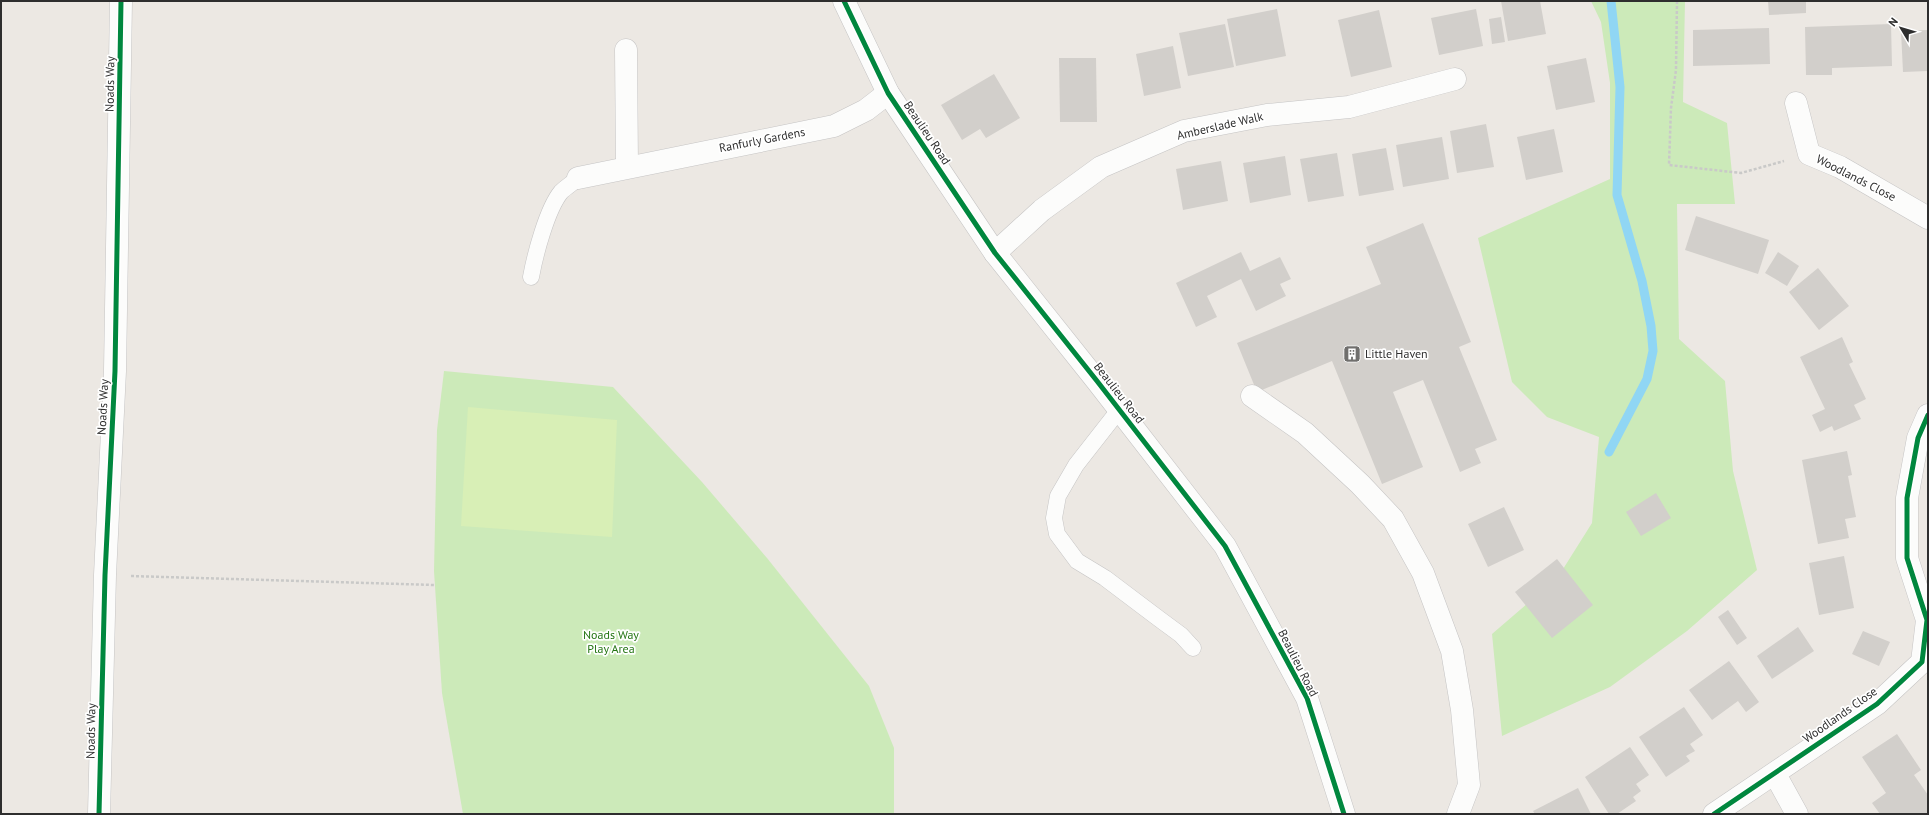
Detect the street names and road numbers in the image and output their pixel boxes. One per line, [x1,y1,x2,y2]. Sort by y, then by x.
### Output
street label: Noads Way [102,55,117,112]
street label: Beaulieu Road [901,98,954,167]
street label: Amberslade Walk [1175,108,1265,143]
street label: Ranfurly Gardens [718,124,806,155]
street label: Woodlands Close [1814,151,1899,204]
street label: Beaulieu Road [1091,359,1148,426]
street label: Noads Way [94,378,111,435]
street label: Beaulieu Road [1275,627,1322,699]
street label: Woodlands Close [1800,683,1880,746]
street label: Noads Way [83,702,98,759]

